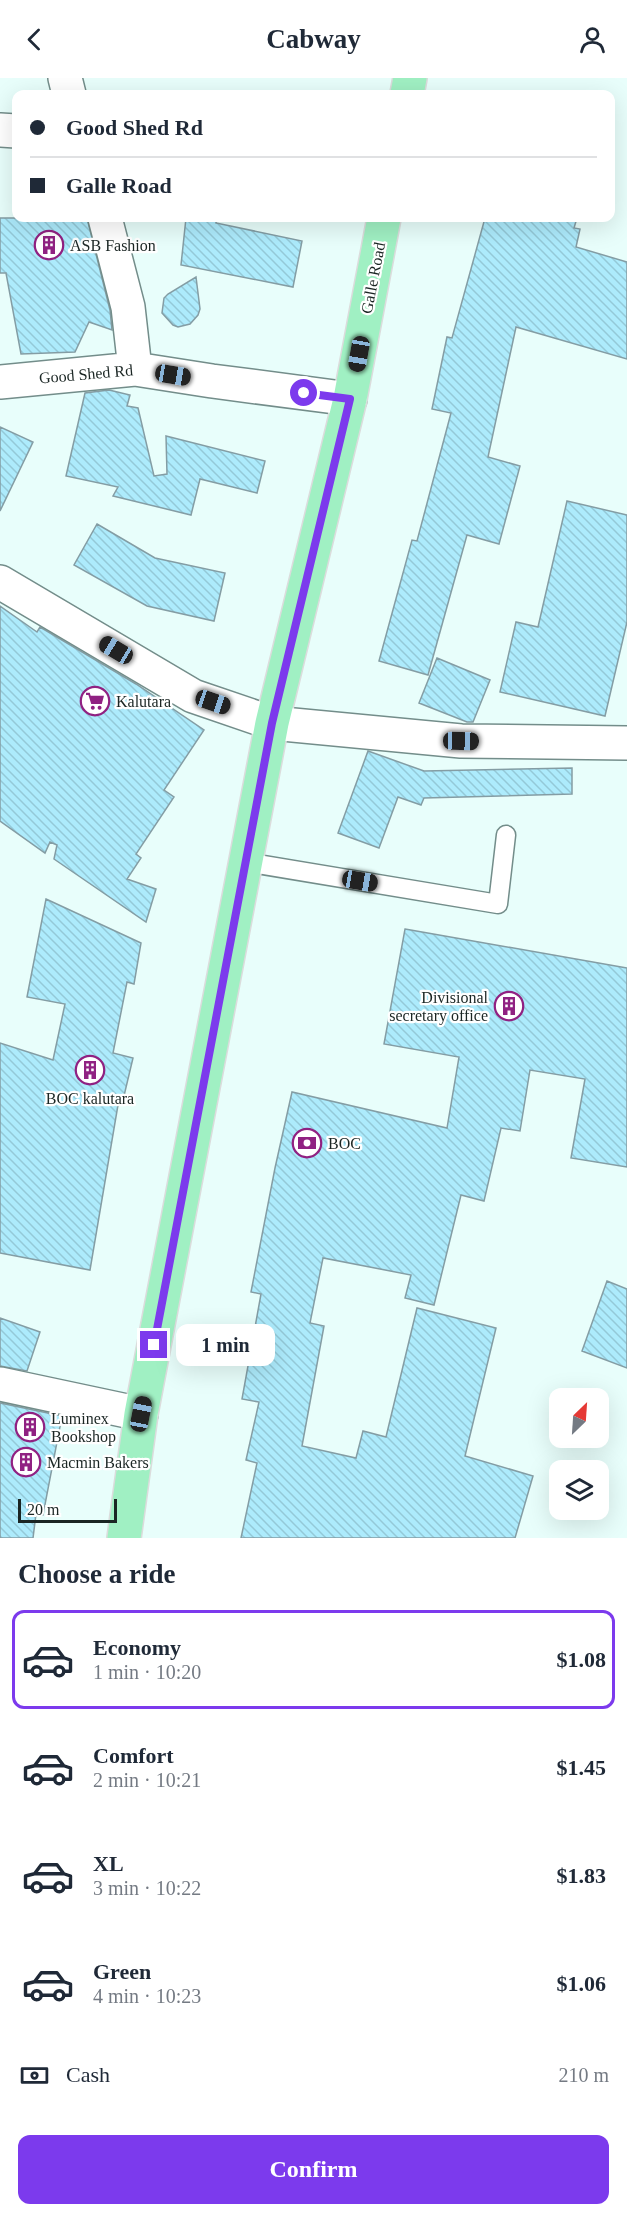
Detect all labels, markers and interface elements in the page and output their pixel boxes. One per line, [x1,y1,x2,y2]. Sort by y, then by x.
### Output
icon: back [18,23,51,56]
icon: person [576,23,609,56]
text: Cabway [266,24,361,54]
text: Good Shed Rd [66,115,203,140]
text: Galle Road [66,173,172,198]
building icon: ASB Fashion [33,229,65,261]
place label: ASB Fashion [70,237,156,254]
street label: Galle Road [358,241,388,315]
car [347,335,371,373]
street label: Good Shed Rd [38,361,134,387]
car [154,363,192,387]
route start [290,379,317,406]
car [96,633,136,667]
supermarket icon: Kalutara [79,685,111,717]
car [193,688,233,716]
place label: Kalutara [116,693,171,710]
car [443,732,479,750]
car [341,869,379,893]
place label: Divisional secretary office [389,989,489,1025]
building icon: Divisional secretary office [493,990,525,1022]
building icon: BOC kalutara [74,1054,106,1086]
place label: BOC kalutara [46,1090,134,1107]
bank icon: BOC [291,1127,323,1159]
place label: BOC [328,1135,361,1152]
callout: 1 min [175,1324,274,1366]
route end [140,1331,167,1358]
text: 1 min [201,1334,250,1356]
north arrow [549,1388,609,1448]
map controls [549,1388,609,1520]
car [129,1395,153,1433]
place label: Luminex Bookshop [51,1410,116,1446]
building icon: Luminex Bookshop [14,1411,46,1443]
building icon: Macmin Bakers [10,1446,42,1478]
place label: Macmin Bakers [47,1454,149,1471]
button: layers [549,1460,609,1520]
scale bar [18,1496,117,1524]
text: 20 m [27,1501,59,1518]
text: Choose a ride [18,1559,176,1589]
icon: car [21,1633,75,1687]
text: Economy [93,1635,181,1660]
text: $1.08 [557,1647,606,1672]
text: 1 min · 10:20 [93,1661,201,1683]
icon: car [21,1741,75,1795]
text: Comfort [93,1743,174,1768]
text: $1.45 [557,1755,606,1780]
text: 2 min · 10:21 [93,1769,201,1791]
icon: car [21,1849,75,1903]
text: XL [93,1851,124,1876]
text: $1.83 [557,1863,606,1888]
text: 3 min · 10:22 [93,1877,201,1899]
icon: car [21,1957,75,2011]
text: Green [93,1959,151,1984]
text: $1.06 [557,1971,606,1996]
text: 4 min · 10:23 [93,1985,201,2007]
icon: cash [18,2059,51,2092]
text: Cash [66,2062,110,2087]
text: 210 m [558,2064,609,2086]
button: Confirm [18,2135,609,2204]

